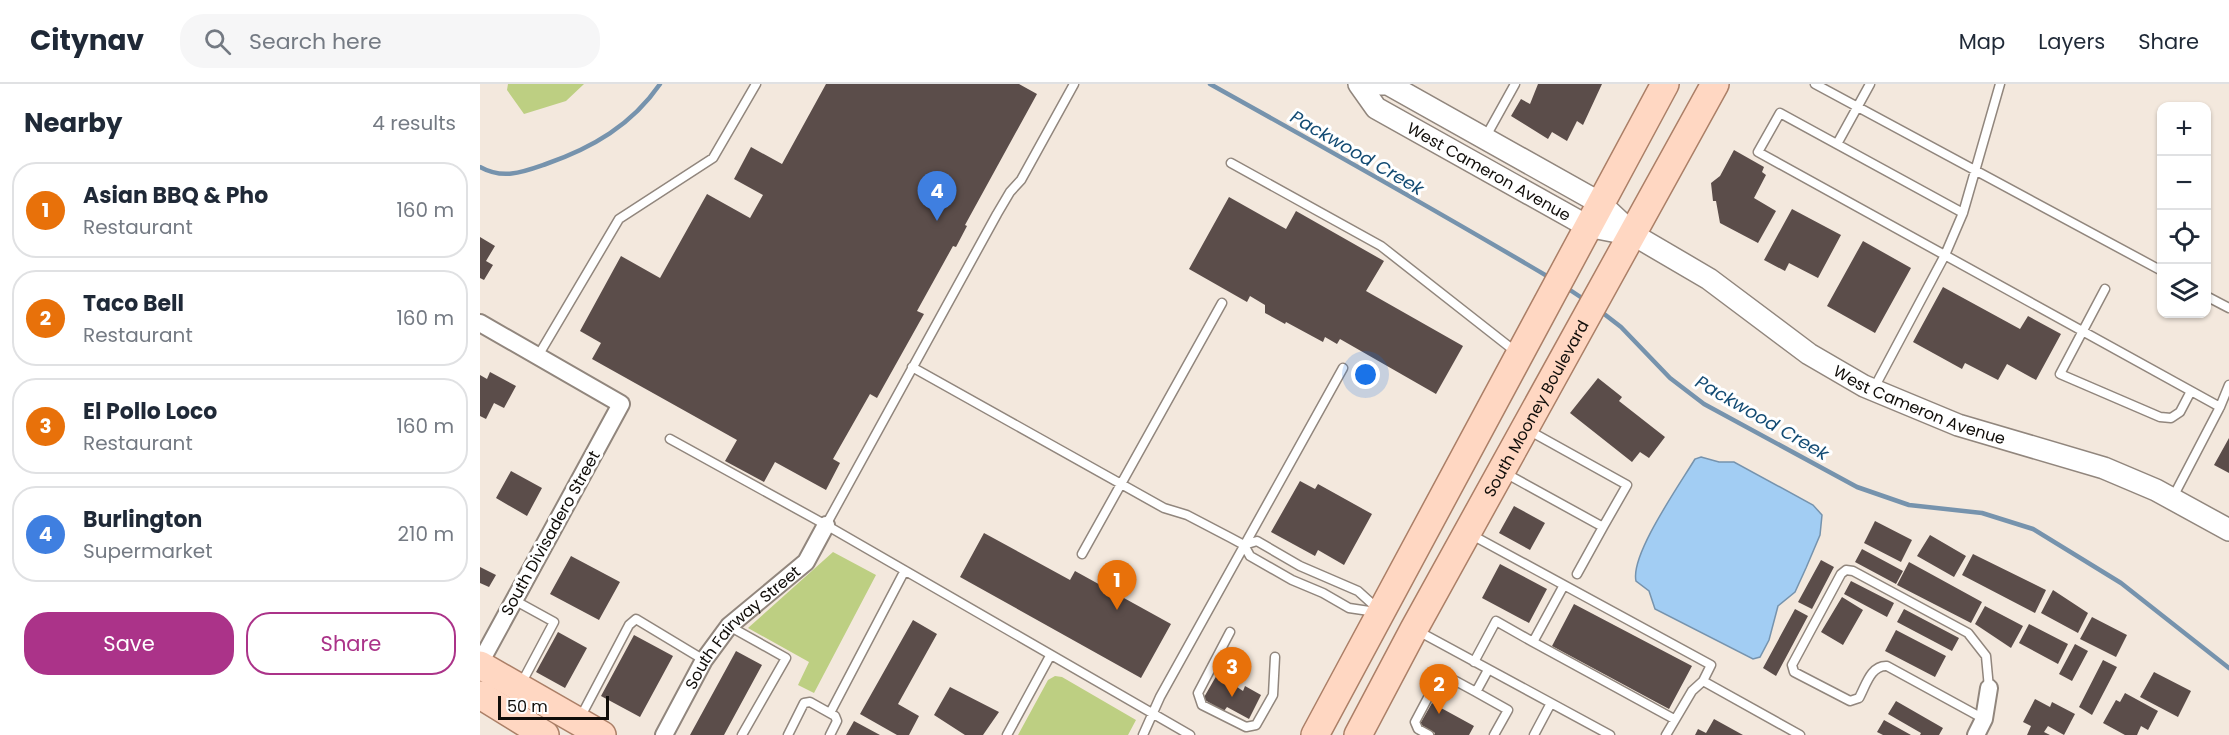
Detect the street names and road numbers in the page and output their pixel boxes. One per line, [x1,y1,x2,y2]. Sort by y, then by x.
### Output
street label: West Cameron Avenue [1403,117,1575,227]
street label: South Mooney Boulevard [1478,316,1594,501]
street label: West Cameron Avenue [1829,360,2008,450]
street label: South Divisadero Street [495,446,606,620]
street label: South Fairway Street [679,560,806,694]

